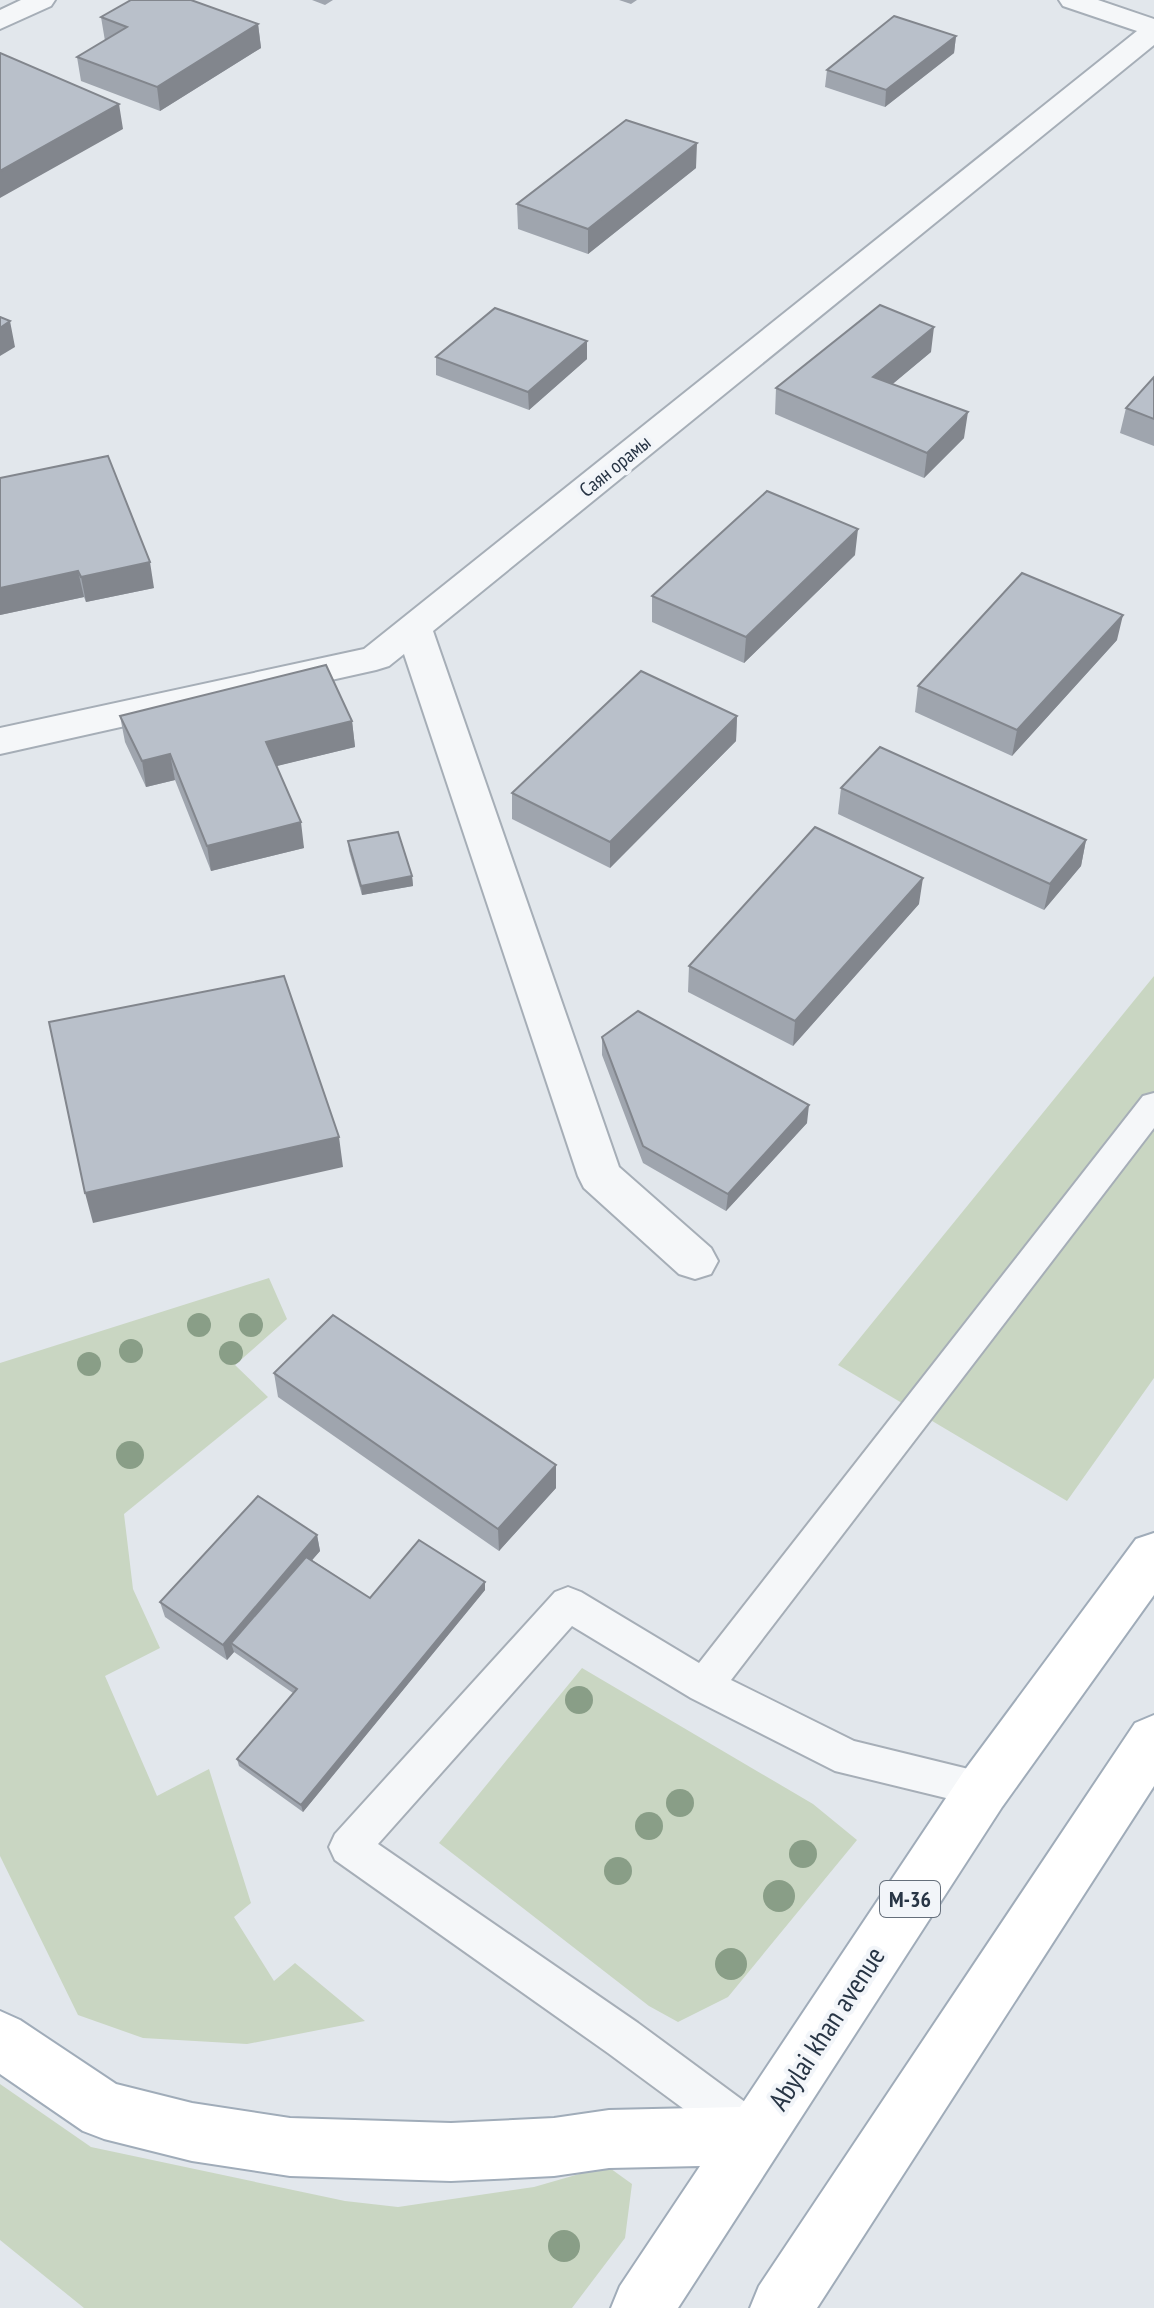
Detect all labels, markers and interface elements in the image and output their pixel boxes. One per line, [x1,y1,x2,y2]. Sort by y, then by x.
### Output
street label: Саян орамы [574,429,656,503]
road number: M-36 [880,1881,940,1917]
street label: Abylai khan avenue [759,1939,893,2117]

